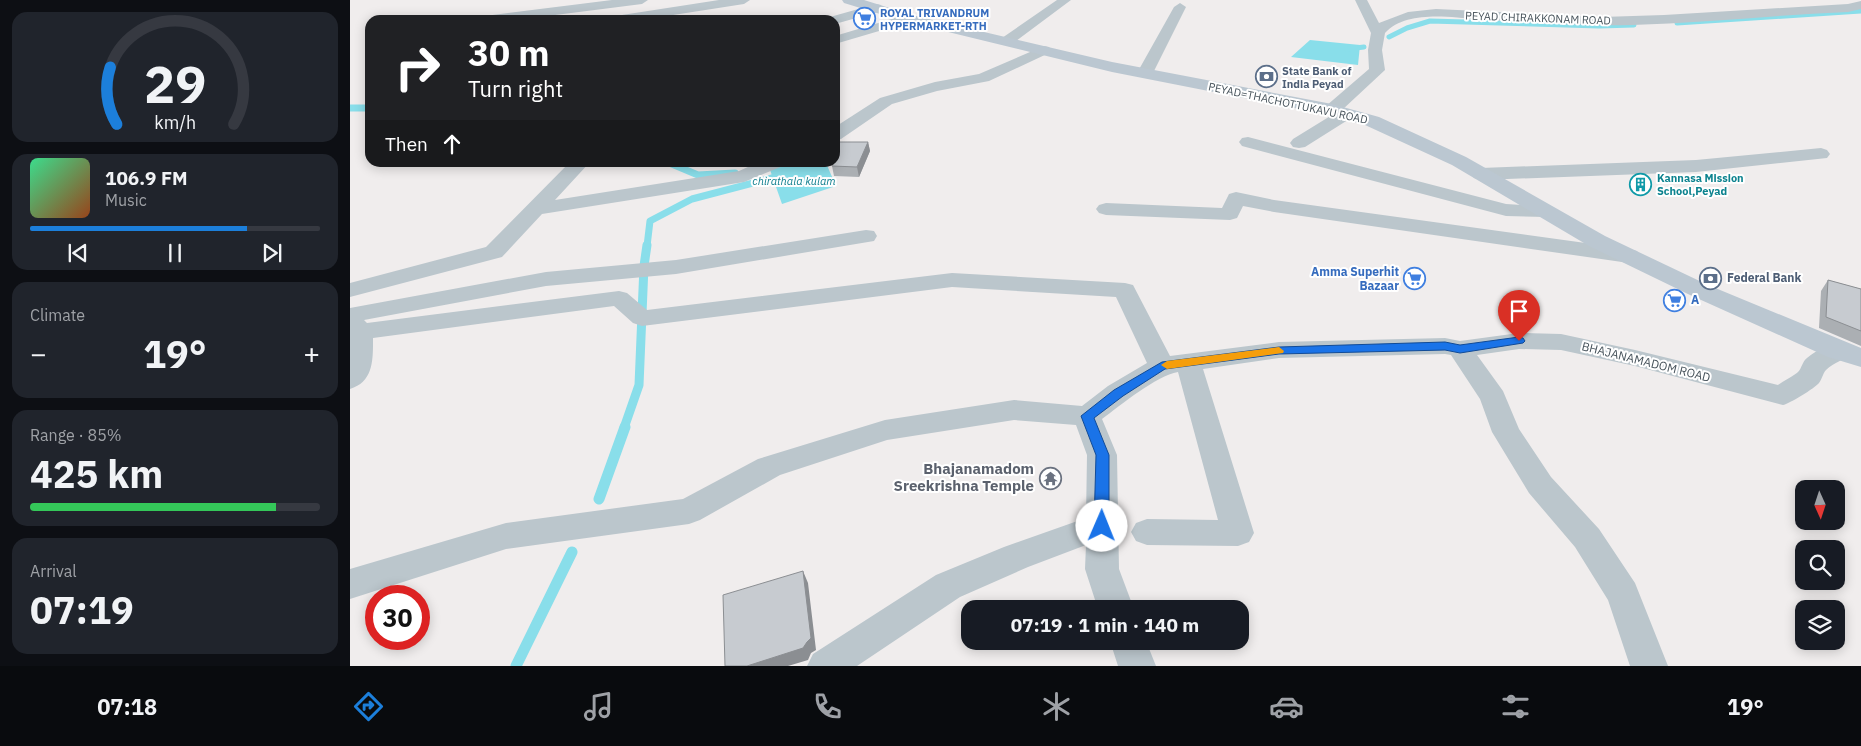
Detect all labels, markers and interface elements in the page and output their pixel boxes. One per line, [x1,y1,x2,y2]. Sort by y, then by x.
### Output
place label: ROYAL TRIVANDRUM HYPERMARKET-RTH [880,6,989,33]
supermarket icon: ROYAL TRIVANDRUM HYPERMARKET-RTH [852,7,876,31]
street label: PEYAD CHIRAKKONAM ROAD [1465,8,1611,28]
text: 30 m [468,30,550,76]
icon: right [385,35,450,100]
text: 29 [144,50,206,117]
place label: State Bank of India Peyad [1282,64,1351,91]
bank icon: State Bank of India Peyad [1254,65,1278,89]
text: Turn right [468,74,563,103]
street label: PEYAD=THACHOTTUKAVU ROAD [1207,79,1369,127]
text: km/h [154,111,196,134]
icon: ahead [438,130,466,158]
text: Then [385,132,428,156]
text: 106.9 FM [105,166,188,190]
place label: Kannasa Mission School,Peyad [1657,171,1744,198]
building icon: Kannasa Mission School,Peyad [1629,172,1653,196]
water label: chirathala kulam [752,174,836,188]
text: Music [105,190,147,210]
icon: previous [64,239,92,267]
icon: pause [161,239,189,267]
icon: next [258,239,286,267]
place label: Amma Superhit Bazaar [1311,264,1399,293]
bank icon: Federal Bank [1699,266,1723,290]
supermarket icon: Amma Superhit Bazaar [1403,267,1427,291]
place label: Federal Bank [1727,270,1801,285]
supermarket icon: A [1663,288,1687,312]
pin [1498,290,1540,341]
place label: A [1691,292,1699,307]
icon: arrive [1505,297,1533,325]
text: Climate [30,305,85,325]
text: 19° [143,329,207,378]
text: − [30,335,47,372]
text: + [303,335,320,372]
street label: BHAJANAMADOM ROAD [1580,338,1712,385]
text: Range · 85% [30,425,122,445]
text: 425 km [30,449,163,498]
place label: Bhajanamadom Sreekrishna Temple [894,459,1034,495]
temple icon: Bhajanamadom Sreekrishna Temple [1038,466,1062,490]
north arrow [1795,480,1845,530]
map controls [1795,480,1845,650]
position arrow [1075,499,1127,551]
button: search [1795,540,1845,590]
text: Arrival [30,561,77,581]
text: 07:19 [30,585,134,634]
speed limit sign: 30 [365,585,430,650]
button: layers [1795,600,1845,650]
text: 07:19 · 1 min · 140 m [1011,613,1199,637]
icon: directions [351,689,386,724]
icon: music [581,689,616,724]
icon: phone [810,689,845,724]
icon: climate [1039,689,1074,724]
icon: car [1269,689,1304,724]
icon: filters [1498,689,1533,724]
text: 07:18 [97,692,157,721]
text: 19° [1727,692,1764,721]

